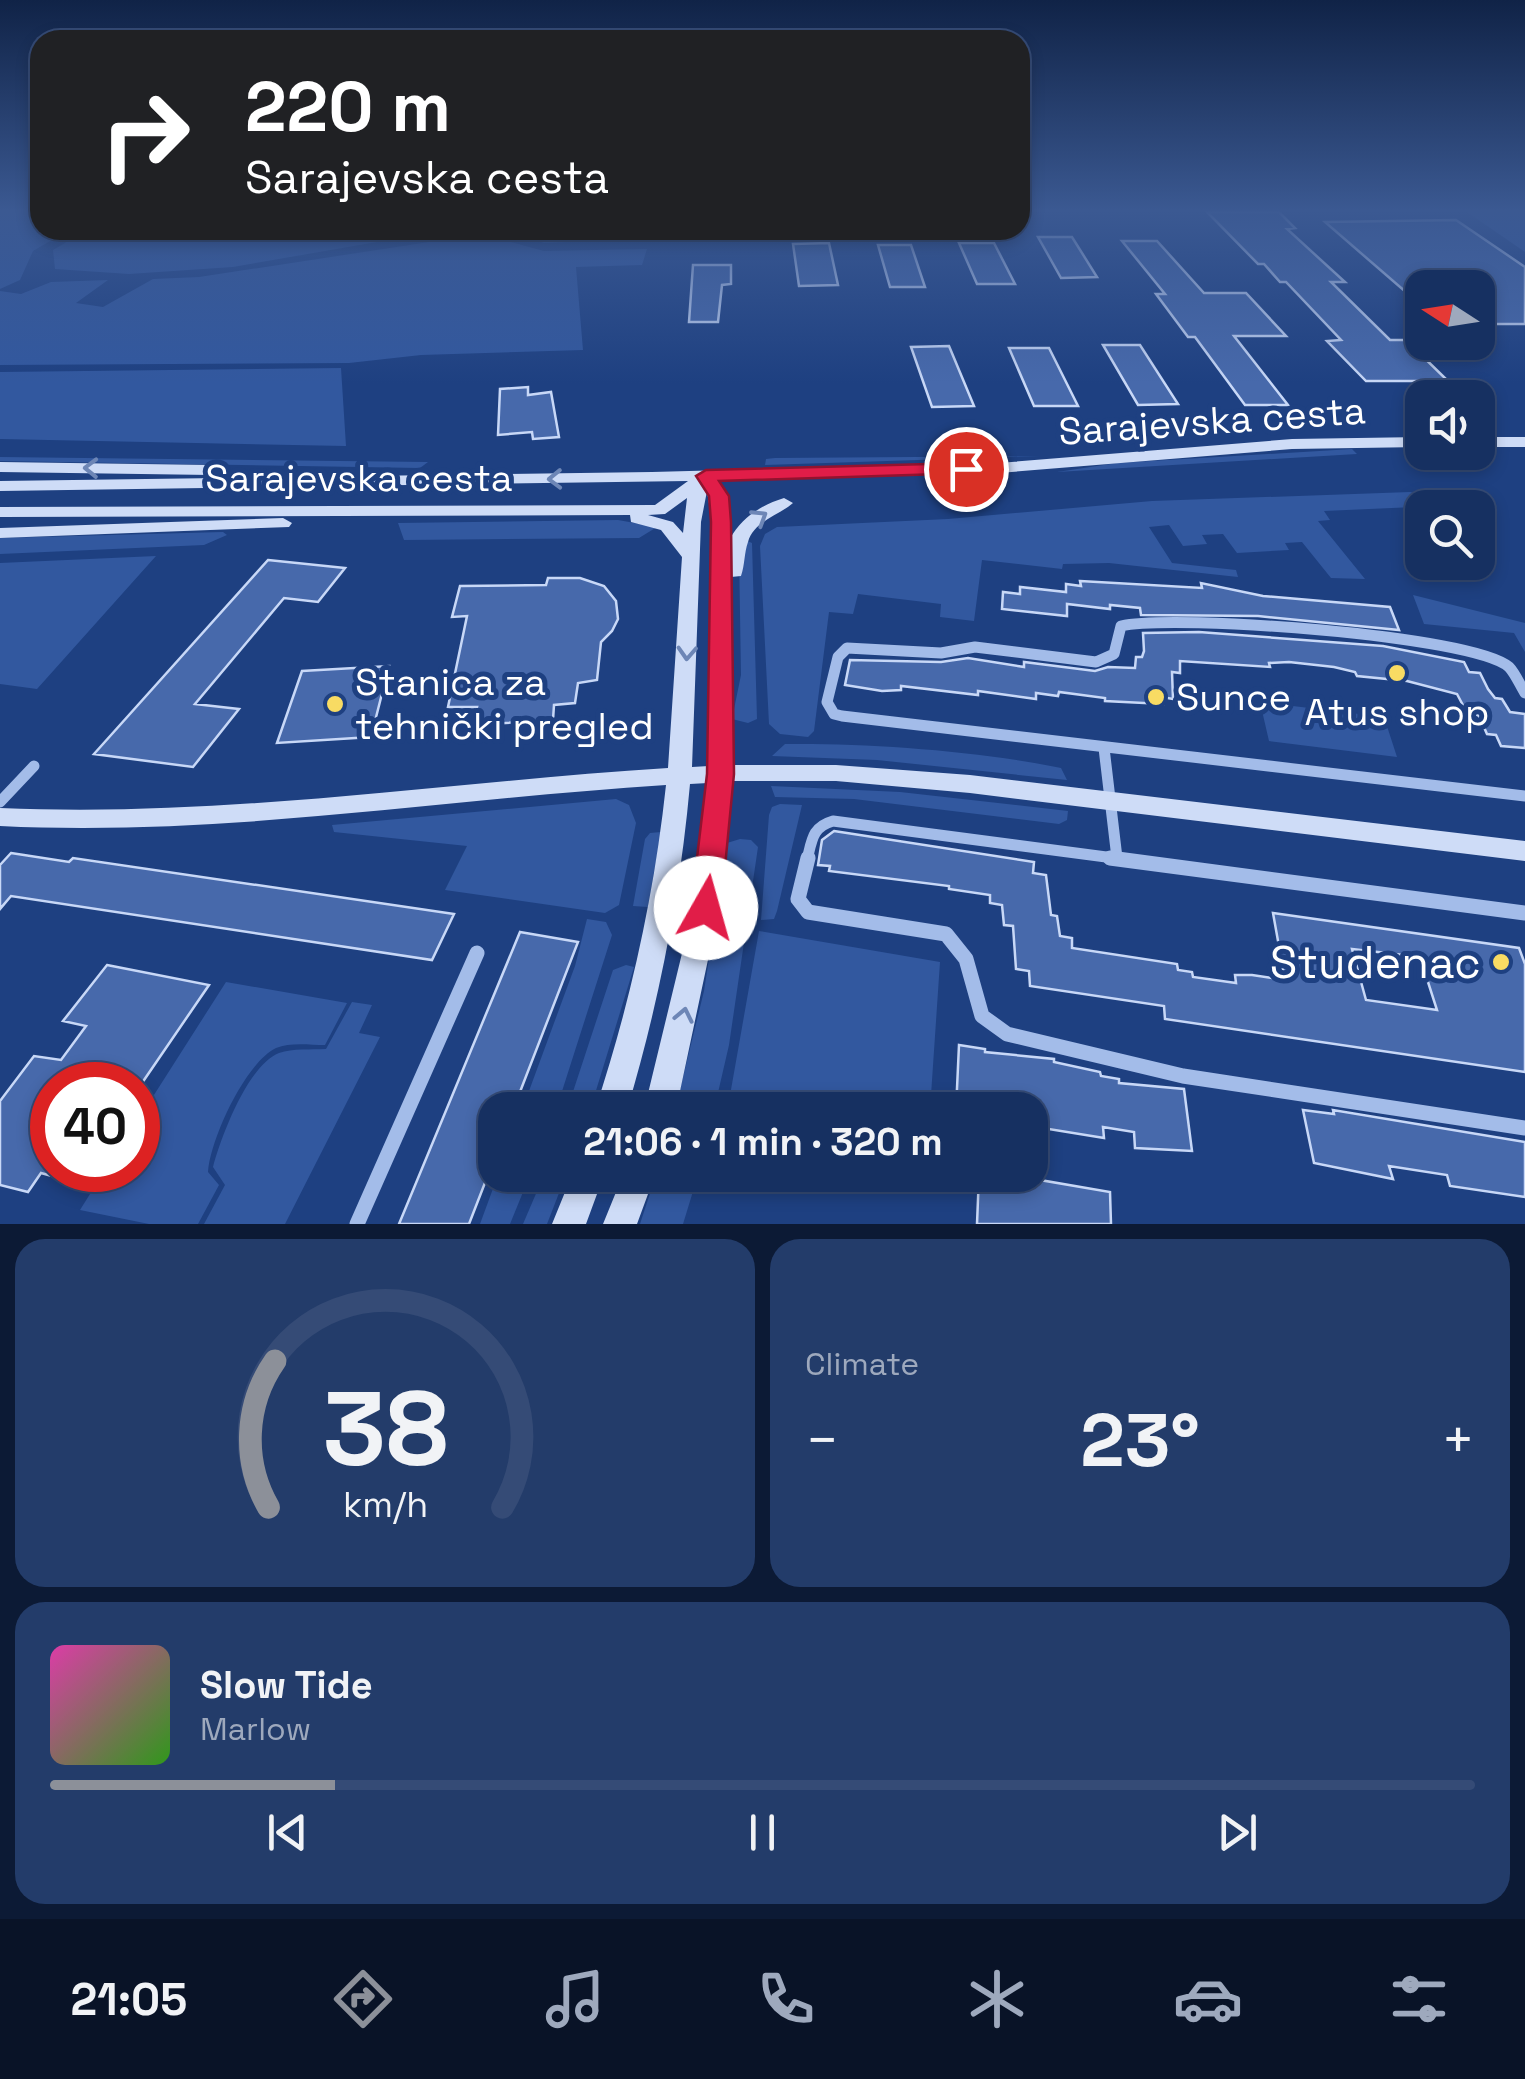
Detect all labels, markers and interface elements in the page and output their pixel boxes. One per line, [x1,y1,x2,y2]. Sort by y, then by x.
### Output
text: 220 m [245,62,451,151]
icon: right [80,70,210,200]
text: Sarajevska cesta [245,149,609,206]
north arrow [1405,270,1495,360]
map controls [1405,270,1495,580]
button: sound [1405,380,1495,470]
street label: Sarajevska cesta [1057,386,1367,456]
pin [924,427,1009,512]
icon: arrive [939,442,994,497]
street label: Sarajevska cesta [205,454,513,502]
one-way arrow [82,457,98,479]
one-way arrow [546,468,562,489]
button: search [1405,490,1495,580]
one-way arrow [749,510,767,529]
one-way arrow [677,646,698,662]
place label: Stanica za tehnički pregled [355,658,654,750]
marker: Atus shop [1386,662,1408,684]
place label: Sunce [1176,673,1291,721]
marker: Sunce [1145,686,1167,708]
place label: Atus shop [1304,688,1490,736]
marker: Stanica za tehnički pregled [324,693,346,715]
position arrow [654,856,758,960]
place label: Studenac [1270,934,1481,991]
marker: Studenac [1490,951,1512,973]
one-way arrow [672,1007,693,1024]
speed limit sign: 40 [30,1062,160,1192]
text: 21:06 · 1 min · 320 m [583,1118,943,1166]
text: Climate [805,1344,919,1384]
text: 38 [322,1363,448,1495]
text: 23° [1080,1392,1200,1488]
text: − [805,1405,839,1475]
text: + [1441,1405,1475,1475]
text: km/h [342,1482,428,1527]
text: Slow Tide [200,1661,373,1709]
text: Marlow [200,1709,311,1749]
icon: previous [260,1805,315,1860]
icon: pause [735,1805,790,1860]
icon: next [1210,1805,1265,1860]
icon: directions [328,1964,398,2034]
icon: music [540,1964,610,2034]
icon: phone [751,1964,821,2034]
icon: climate [962,1964,1032,2034]
icon: car [1173,1964,1243,2034]
icon: filters [1384,1964,1454,2034]
text: 21:05 [71,1971,187,2028]

